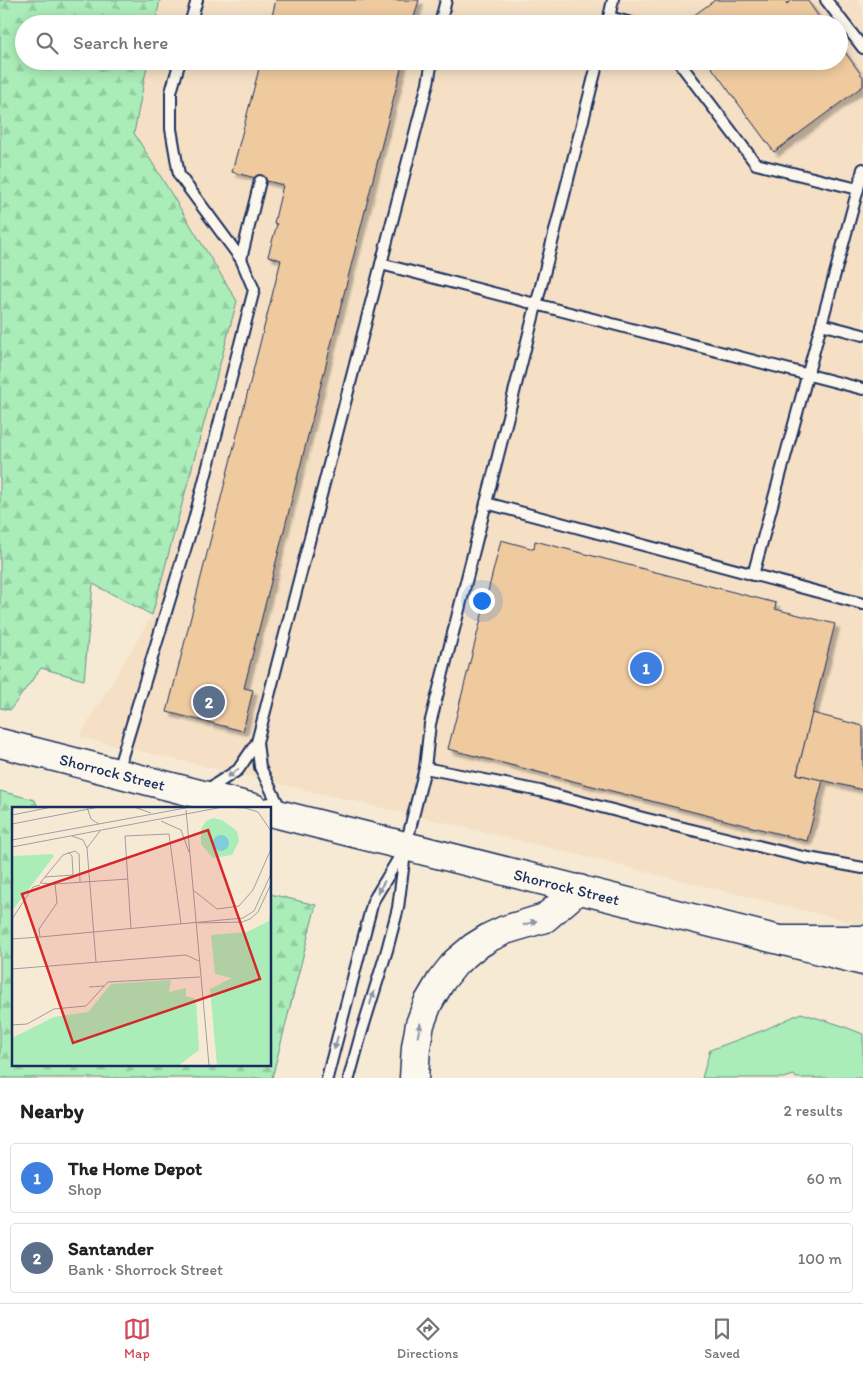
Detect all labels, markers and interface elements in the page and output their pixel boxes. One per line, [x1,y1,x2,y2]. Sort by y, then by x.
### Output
search box [15,15,848,70]
icon: search [33,29,61,57]
text: Search here [73,31,168,54]
your location [469,588,495,614]
pin: 1 [630,649,662,687]
pin: 2 [193,683,225,721]
street label: Shorrock Street [57,750,167,795]
one-way arrow [226,768,240,778]
inset map [12,807,271,1066]
street label: Shorrock Street [512,865,621,909]
one-way arrow [377,881,386,894]
one-way arrow [523,918,538,926]
one-way arrow [369,990,376,1005]
one-way arrow [416,1021,424,1037]
one-way arrow [332,1035,340,1050]
text: Nearby [20,1098,84,1123]
text: 2 results [783,1101,843,1120]
text: The Home Depot [68,1157,202,1180]
text: 1 [33,1169,41,1188]
text: 60 m [807,1169,842,1188]
text: Shop [68,1180,102,1199]
text: Santander [68,1237,153,1260]
text: 2 [33,1249,41,1268]
text: 100 m [798,1249,842,1268]
text: Bank · Shorrock Street [68,1260,223,1279]
tab: Map [123,1315,151,1362]
tab: Directions [397,1315,458,1362]
tab: Saved [704,1315,740,1362]

